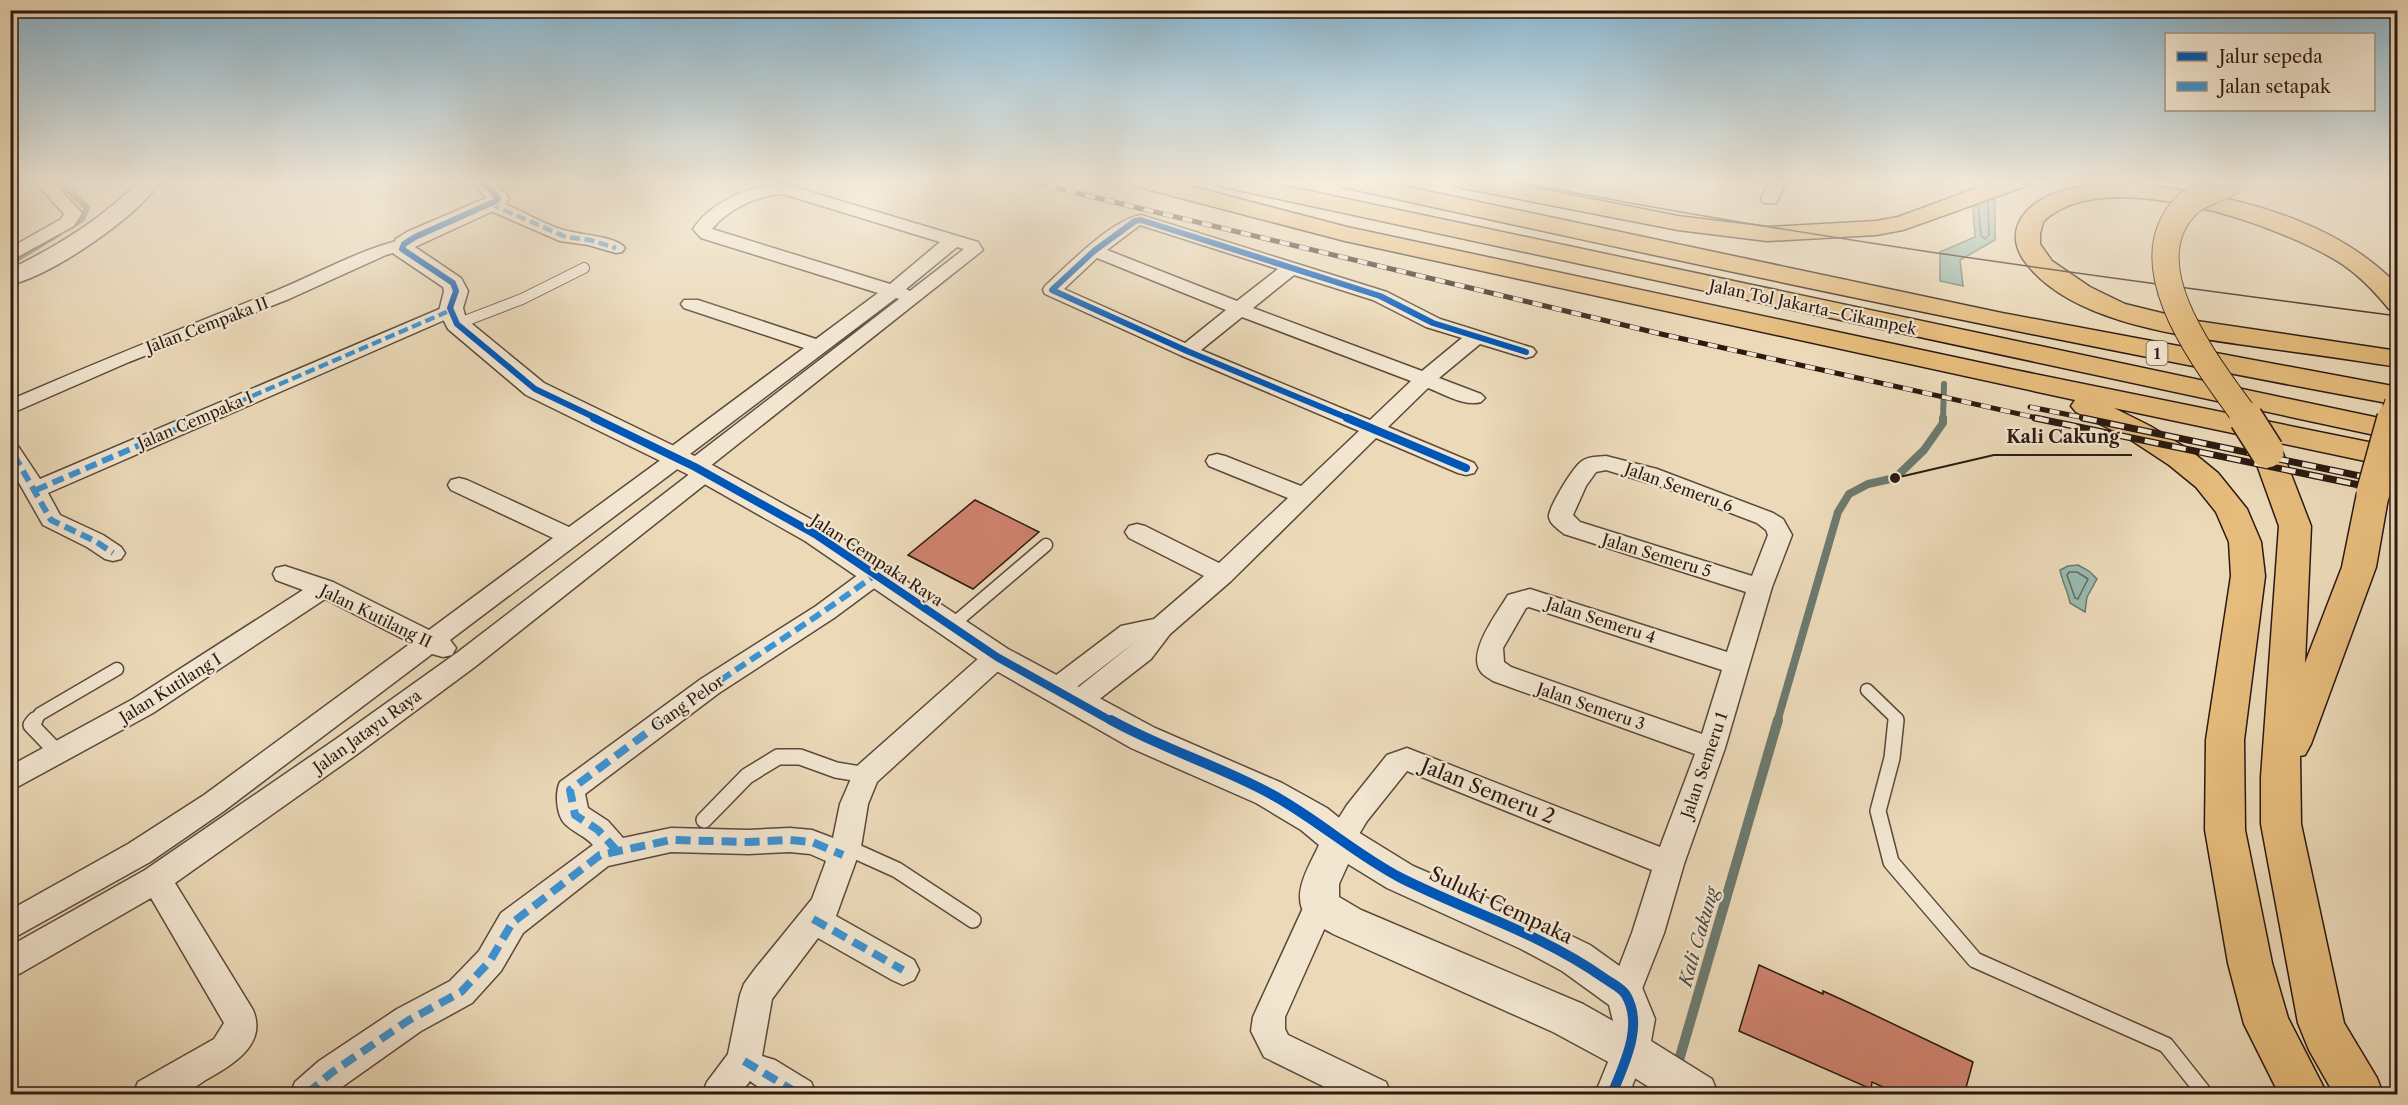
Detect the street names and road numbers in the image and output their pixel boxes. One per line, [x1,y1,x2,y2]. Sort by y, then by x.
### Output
street label: Jalan Tol Jakarta–Cikampek [1704,275,1919,339]
street label: Jalan Cempaka II [140,292,271,359]
road number: 1 [2146,341,2168,365]
street label: Jalan Cempaka I [132,387,256,454]
street label: Jalan Semeru 6 [1619,457,1736,516]
street label: Jalan Cempaka Raya [804,508,947,611]
street label: Jalan Semeru 5 [1597,528,1714,581]
street label: Jalan Kutilang II [314,579,435,652]
street label: Jalan Semeru 4 [1541,592,1658,647]
street label: Jalan Kutilang I [113,649,225,729]
street label: Gang Pelor [647,670,728,735]
street label: Jalan Semeru 3 [1531,677,1648,734]
street label: Jalan Jatayu Raya [307,685,425,779]
street label: Jalan Semeru 1 [1675,709,1732,824]
street label: Jalan Semeru 2 [1415,752,1558,829]
street label: Suluki Cempaka [1426,861,1577,949]

